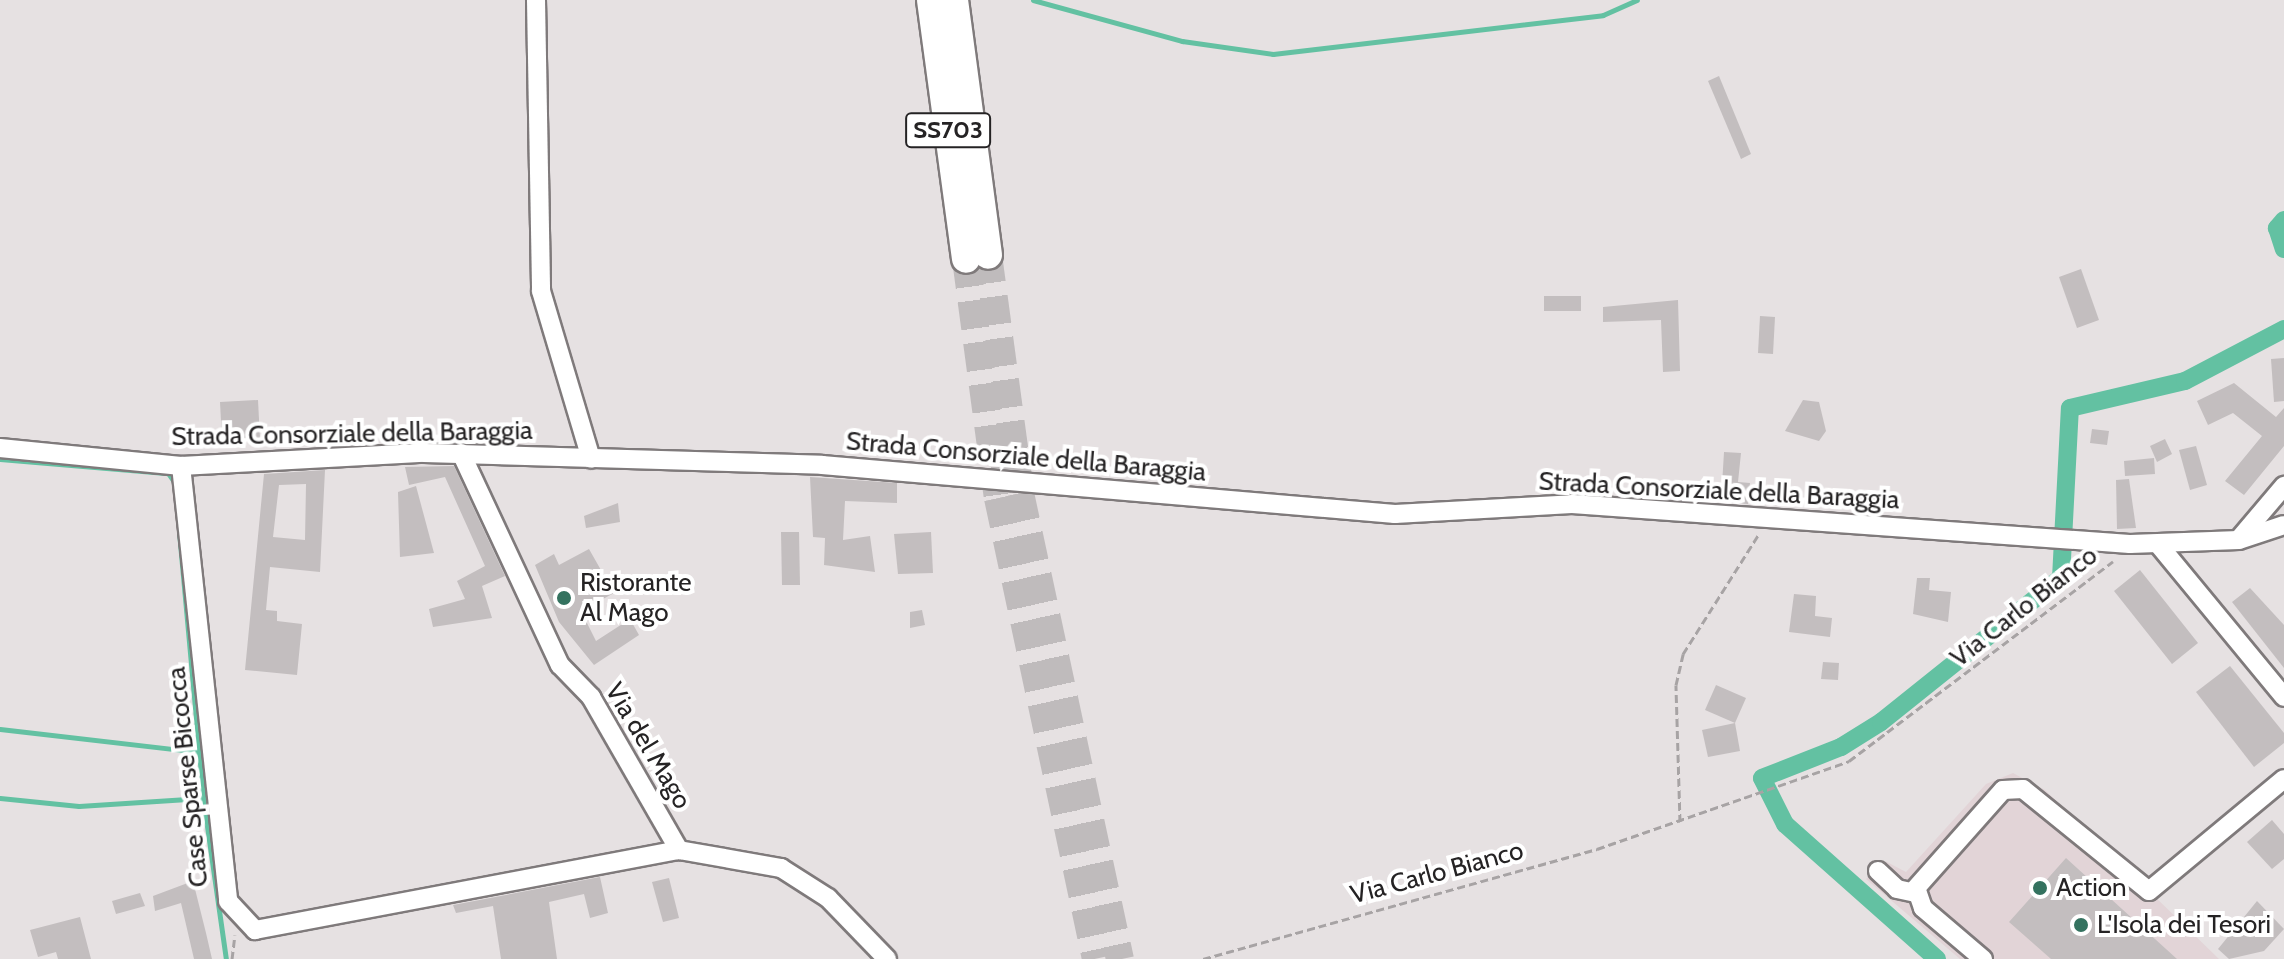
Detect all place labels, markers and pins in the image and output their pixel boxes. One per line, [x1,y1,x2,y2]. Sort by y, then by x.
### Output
place label: Ristorante Al Mago [580,567,692,628]
marker: Ristorante Al Mago [555,589,573,607]
place label: Action [2056,872,2127,904]
marker: Action [2031,879,2049,897]
place label: L'Isola dei Tesori [2097,909,2271,941]
marker: L'Isola dei Tesori [2072,916,2090,934]

